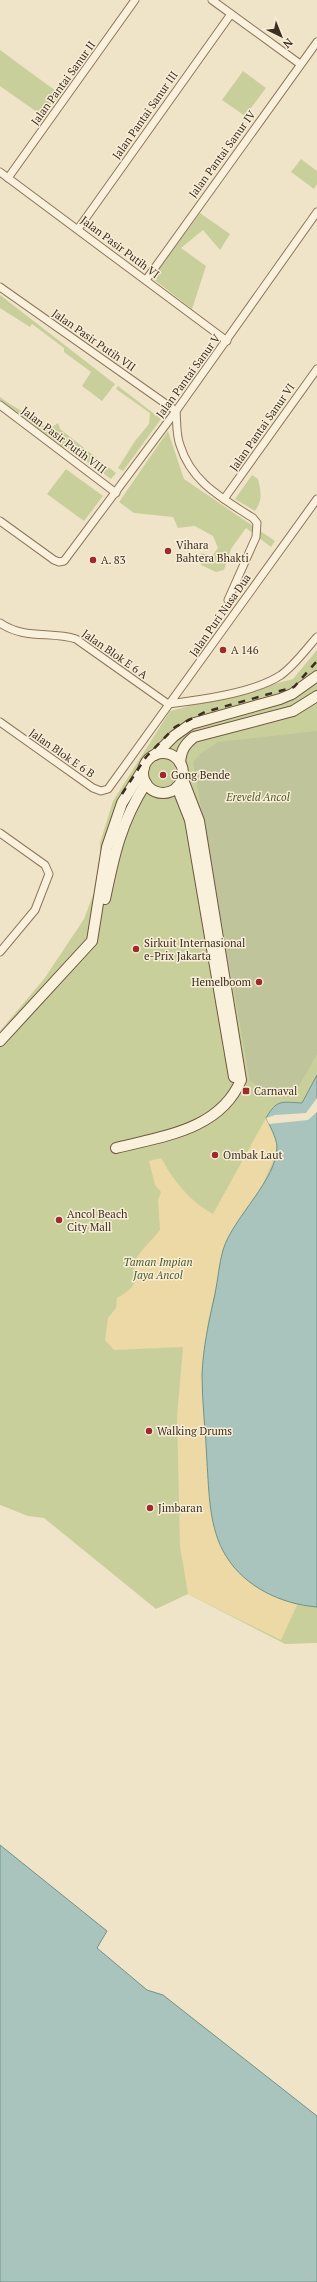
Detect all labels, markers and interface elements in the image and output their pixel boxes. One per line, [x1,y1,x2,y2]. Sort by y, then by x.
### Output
north arrow [261,16,301,56]
text: N [280,35,296,52]
street label: Jalan Pantai Sanur II [28,38,98,128]
street label: Jalan Pantai Sanur III [109,68,181,162]
street label: Jalan Pantai Sanur IV [186,107,259,200]
street label: Jalan Pasir Putih VI [78,213,162,281]
street label: Jalan Pasir Putih VII [50,306,139,374]
street label: Jalan Pantai Sanur V [153,331,223,421]
street label: Jalan Pantai Sanur VI [226,380,298,474]
street label: Jalan Pasir Putih VIII [19,404,109,477]
place label: Vihara Bahtera Bhakti [176,538,249,565]
marker: Vihara Bahtera Bhakti [163,546,173,556]
place label: A. 83 [101,553,126,567]
marker: A. 83 [88,555,98,565]
street label: Jalan Puri Nusa Dua [186,571,254,659]
street label: Jalan Blok E 6 A [80,626,151,682]
place label: A 146 [231,643,259,657]
marker: A 146 [218,645,228,655]
street label: Jalan Blok E 6 B [27,725,97,781]
place label: Gong Bende [171,768,231,782]
marker: Gong Bende [158,770,168,780]
park label: Ereveld Ancol [225,790,290,804]
place label: Sirkuit Internasional e-Prix Jakarta [144,936,245,963]
marker: Sirkuit Internasional e-Prix Jakarta [131,944,141,954]
place label: Hemelboom [191,975,251,989]
marker: Hemelboom [254,977,264,987]
place label: Carnaval [254,1084,297,1098]
marker: Carnaval [241,1086,251,1096]
place label: Ombak Laut [223,1148,283,1162]
marker: Ombak Laut [210,1150,220,1160]
place label: Ancol Beach City Mall [67,1207,128,1234]
marker: Ancol Beach City Mall [54,1215,64,1225]
park label: Taman Impian Jaya Ancol [123,1255,193,1282]
place label: Walking Drums [157,1424,232,1438]
marker: Walking Drums [144,1426,154,1436]
place label: Jimbaran [158,1501,203,1515]
marker: Jimbaran [145,1503,155,1513]

